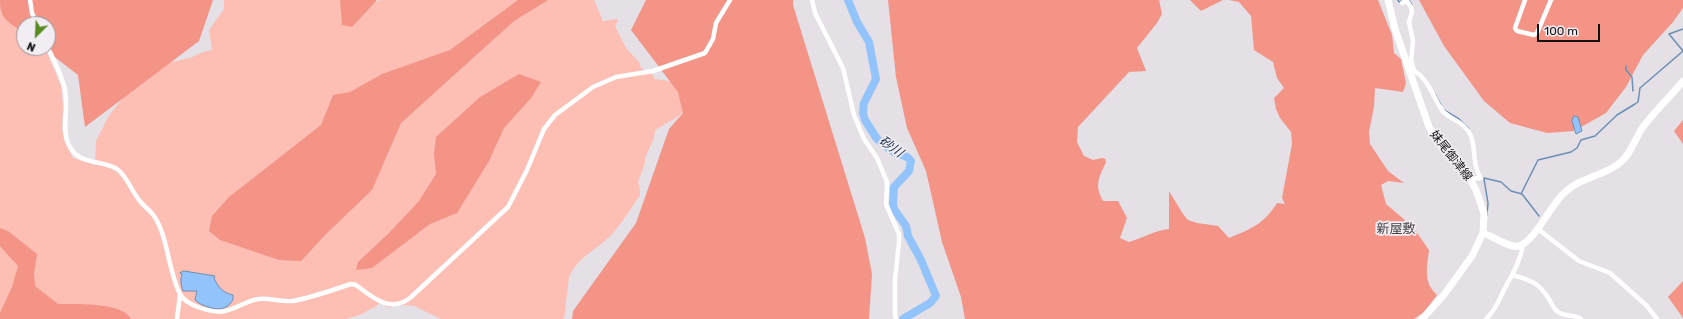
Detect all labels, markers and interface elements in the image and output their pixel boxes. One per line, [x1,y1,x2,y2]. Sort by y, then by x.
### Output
north arrow [16,16,56,56]
scale bar [1539,16,1602,42]
text: 100 m [1544,24,1578,38]
text: N [25,39,38,54]
street label: 妹尾御津線 [1427,128,1475,184]
water label: 砂川 [876,133,906,161]
district label: 新屋敷 [1377,221,1415,237]

